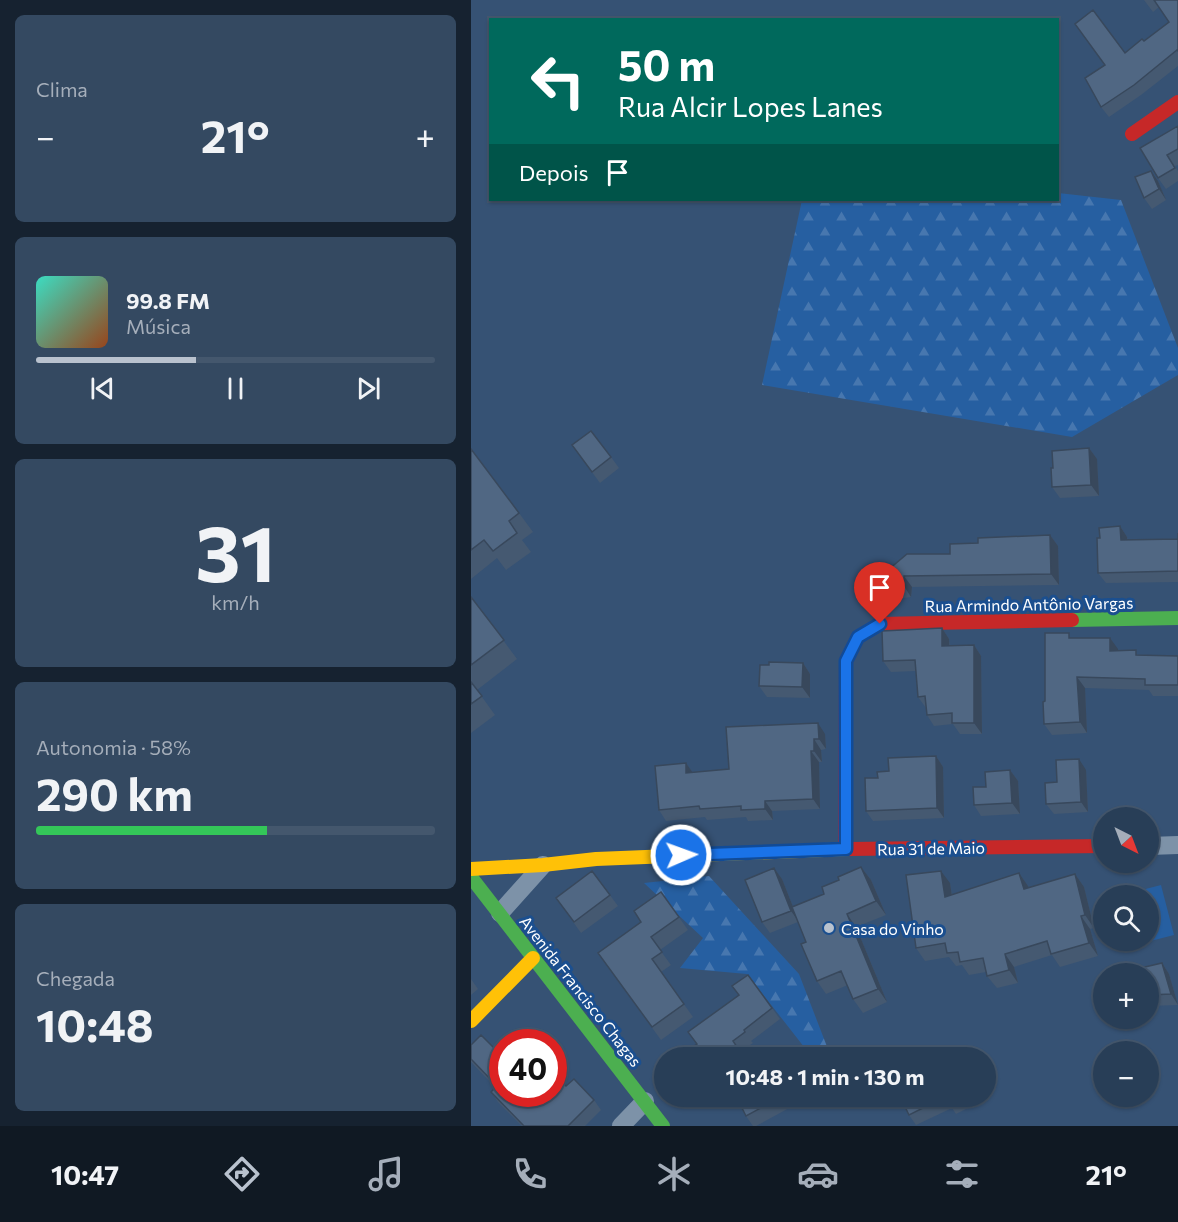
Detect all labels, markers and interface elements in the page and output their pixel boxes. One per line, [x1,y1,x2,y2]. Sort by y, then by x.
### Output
text: 50 m [618,38,715,90]
icon: left [519,42,597,120]
text: Clima [36,77,88,101]
text: Rua Alcir Lopes Lanes [618,90,883,123]
text: 21° [201,107,270,162]
text: − [36,115,55,156]
text: + [416,115,435,156]
icon: arrive [601,156,634,189]
text: Depois [519,159,589,186]
text: 99.8 FM [126,287,210,314]
text: Música [126,314,191,338]
icon: previous [86,372,119,405]
icon: pause [219,372,252,405]
icon: next [352,372,385,405]
text: 31 [195,503,276,598]
pin [854,562,905,624]
icon: arrive [863,571,896,604]
text: km/h [211,590,260,614]
street label: Rua Armindo Antônio Vargas [924,593,1134,615]
text: Autonomia · 58% [36,735,191,759]
text: 290 km [36,765,193,820]
north arrow [1093,807,1159,873]
map controls [1093,807,1159,1107]
position arrow [649,823,713,887]
street label: Rua 31 de Maio [877,838,985,858]
button: search [1093,885,1159,951]
street label: Avenida Francisco Chagas [516,912,646,1070]
place label: Casa do Vinho [841,919,944,938]
marker: Casa do Vinho [822,921,836,935]
button: + [1093,963,1159,1029]
text: Chegada [36,966,115,990]
text: 10:48 [36,996,154,1051]
speed limit sign: 40 [489,1029,567,1107]
button: − [1093,1041,1159,1107]
text: 10:48 · 1 min · 130 m [726,1063,924,1090]
icon: directions [221,1153,263,1195]
icon: music [365,1153,407,1195]
icon: phone [509,1153,551,1195]
icon: climate [653,1153,695,1195]
icon: car [797,1153,839,1195]
icon: filters [941,1153,983,1195]
text: 10:47 [51,1158,119,1191]
text: 21° [1086,1158,1127,1191]

